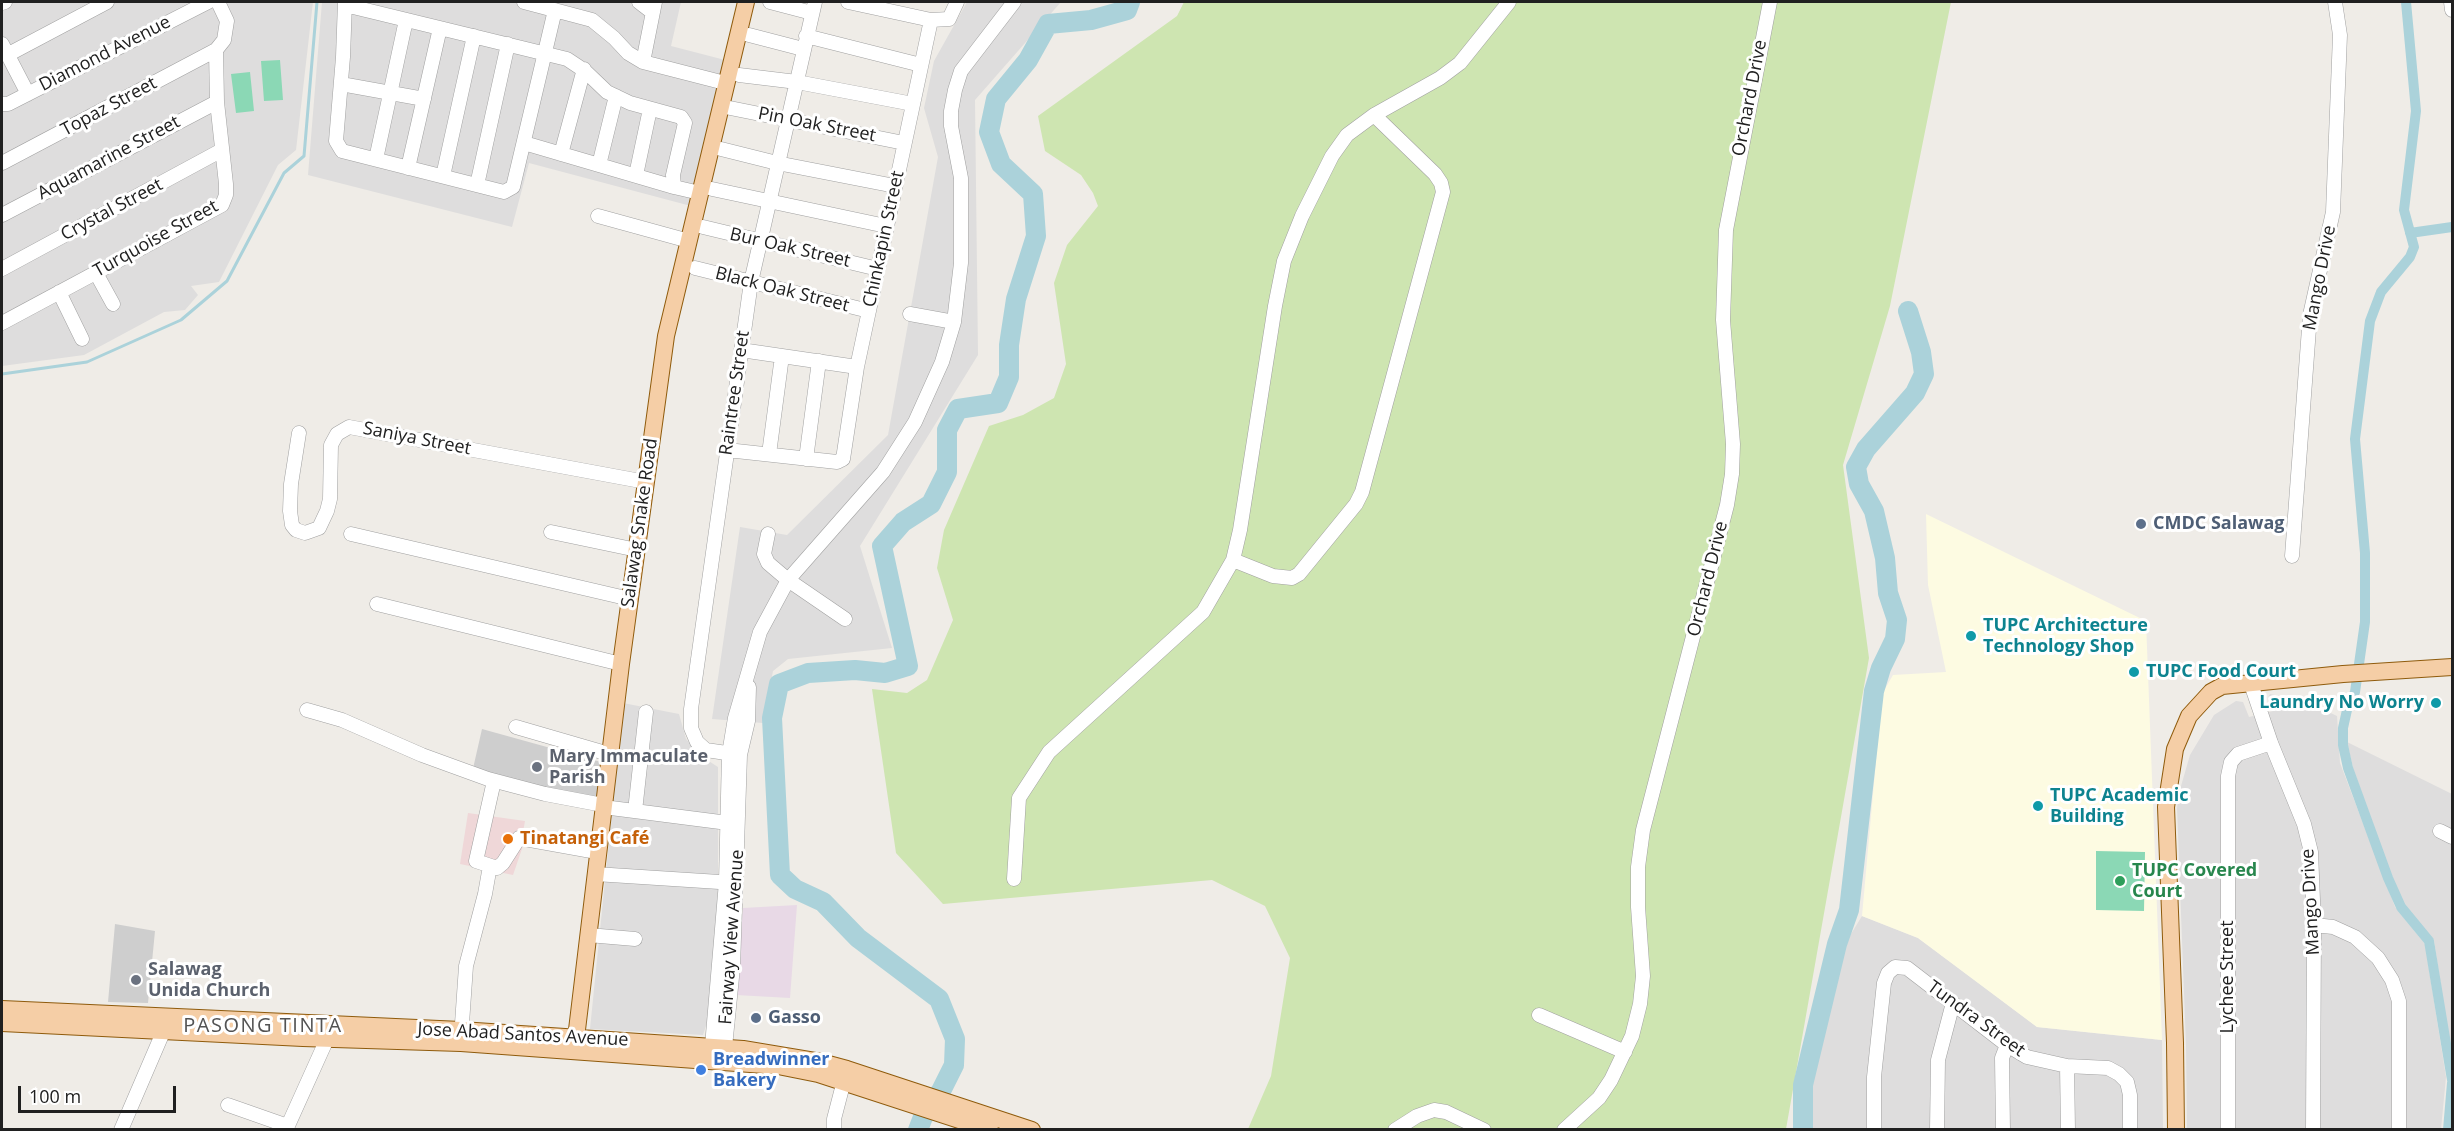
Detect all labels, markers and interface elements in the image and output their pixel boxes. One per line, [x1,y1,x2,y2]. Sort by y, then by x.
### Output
street label: Diamond Avenue [36,12,174,96]
street label: Orchard Drive [1728,38,1772,158]
street label: Topaz Street [58,73,160,141]
street label: Pin Oak Street [756,103,878,147]
street label: Aquamarine Street [34,111,184,205]
street label: Chinkapin Street [859,169,909,309]
street label: Crystal Street [57,174,167,246]
street label: Turquoise Street [90,196,222,282]
street label: Bur Oak Street [728,224,852,272]
street label: Mango Drive [2299,224,2341,332]
street label: Black Oak Street [713,263,851,317]
street label: Raintree Street [716,329,754,457]
street label: Saniya Street [361,418,473,460]
street label: Salawag Snake Road [617,437,663,609]
place label: CMDC Salawag [2153,513,2285,535]
marker: CMDC Salawag [2134,517,2148,531]
street label: Orchard Drive [1683,519,1733,639]
place label: TUPC Architecture Technology Shop [1983,615,2148,658]
marker: TUPC Architecture Technology Shop [1964,629,1978,643]
place label: TUPC Food Court [2146,661,2296,683]
marker: TUPC Food Court [2127,665,2141,679]
place label: Laundry No Worry [2259,692,2424,714]
marker: Laundry No Worry [2429,696,2443,710]
place label: Mary Immaculate Parish [549,746,708,789]
marker: Mary Immaculate Parish [530,760,544,774]
place label: TUPC Academic Building [2050,785,2188,828]
marker: TUPC Academic Building [2031,799,2045,813]
place label: Tinatangi Café [520,828,649,850]
marker: Tinatangi Café [501,832,515,846]
street label: Mango Drive [2297,848,2325,956]
street label: Fairway View Avenue [715,849,749,1025]
place label: TUPC Covered Court [2132,860,2257,902]
marker: TUPC Covered Court [2113,874,2127,888]
street label: Lychee Street [2217,920,2239,1034]
place label: Salawag Unida Church [148,959,270,1002]
marker: Salawag Unida Church [129,973,143,987]
street label: Tundra Street [1923,976,2029,1062]
place label: Gasso [768,1007,821,1029]
marker: Gasso [749,1011,763,1025]
district label: PASONG TINTA [183,1014,343,1038]
street label: Jose Abad Santos Avenue [417,1019,629,1051]
place label: Breadwinner Bakery [713,1049,830,1092]
marker: Breadwinner Bakery [694,1063,708,1077]
scale bar [21,1074,178,1112]
text: 100 m [29,1084,81,1108]

